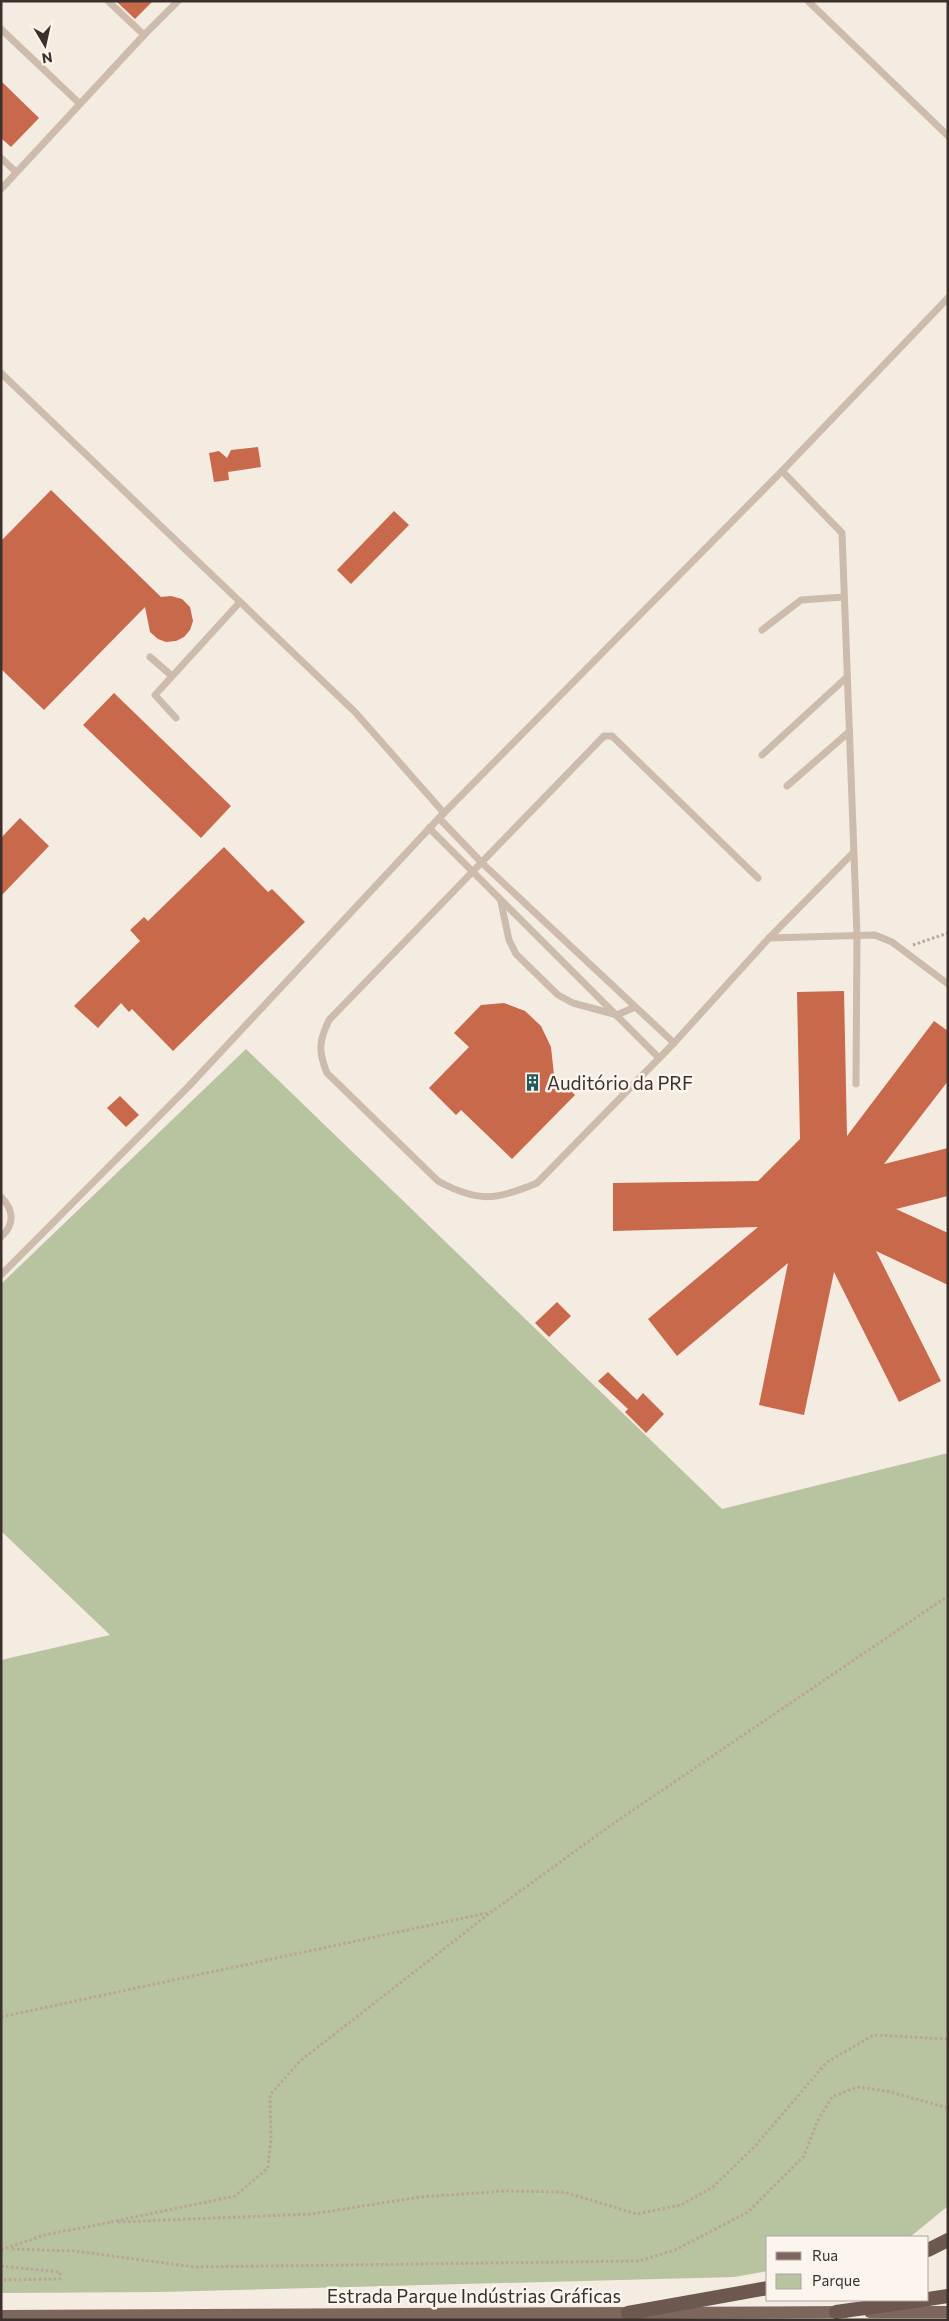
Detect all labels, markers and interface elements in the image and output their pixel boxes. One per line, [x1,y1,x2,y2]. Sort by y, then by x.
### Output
north arrow [20,20,70,70]
text: N [41,49,54,68]
place label: Auditório da PRF [547,1071,693,1094]
building icon: Auditório da PRF [523,1072,543,1092]
legend [766,2236,929,2301]
text: Rua [812,2246,838,2264]
text: Parque [812,2271,860,2289]
street label: Estrada Parque Indústrias Gráficas [327,2284,621,2307]

